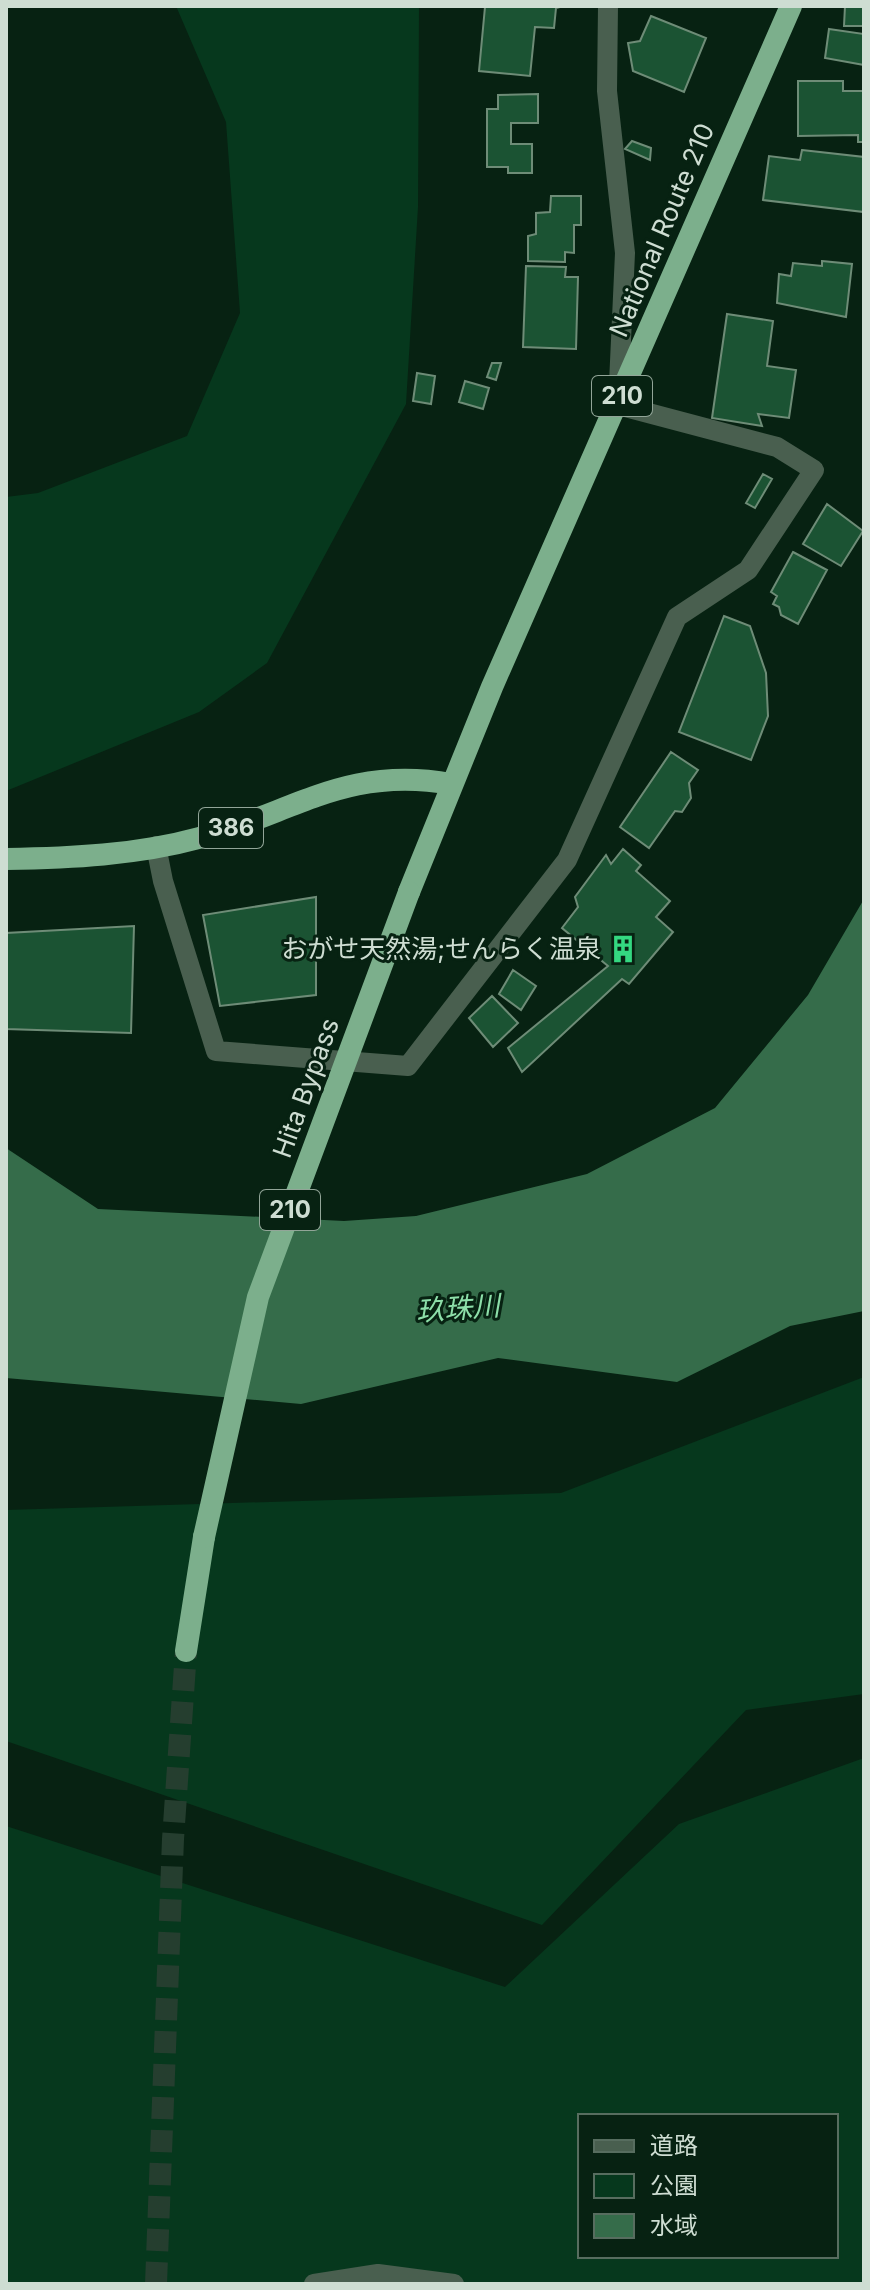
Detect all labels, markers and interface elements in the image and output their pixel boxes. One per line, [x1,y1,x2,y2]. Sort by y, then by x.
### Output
street label: National Route 210 [603,118,721,341]
road number: 210 [592,376,652,416]
road number: 386 [199,808,263,848]
place label: おがせ天然湯;せんらく温泉 [281,933,601,964]
building icon: おがせ天然湯;せんらく温泉 [608,934,638,964]
street label: Hita Bypass [266,1014,345,1162]
road number: 210 [260,1190,320,1230]
water label: 玖珠川 [415,1288,504,1328]
legend [578,2114,838,2258]
text: 道路 [650,2131,698,2160]
text: 公園 [650,2171,698,2200]
text: 水域 [650,2211,698,2240]

